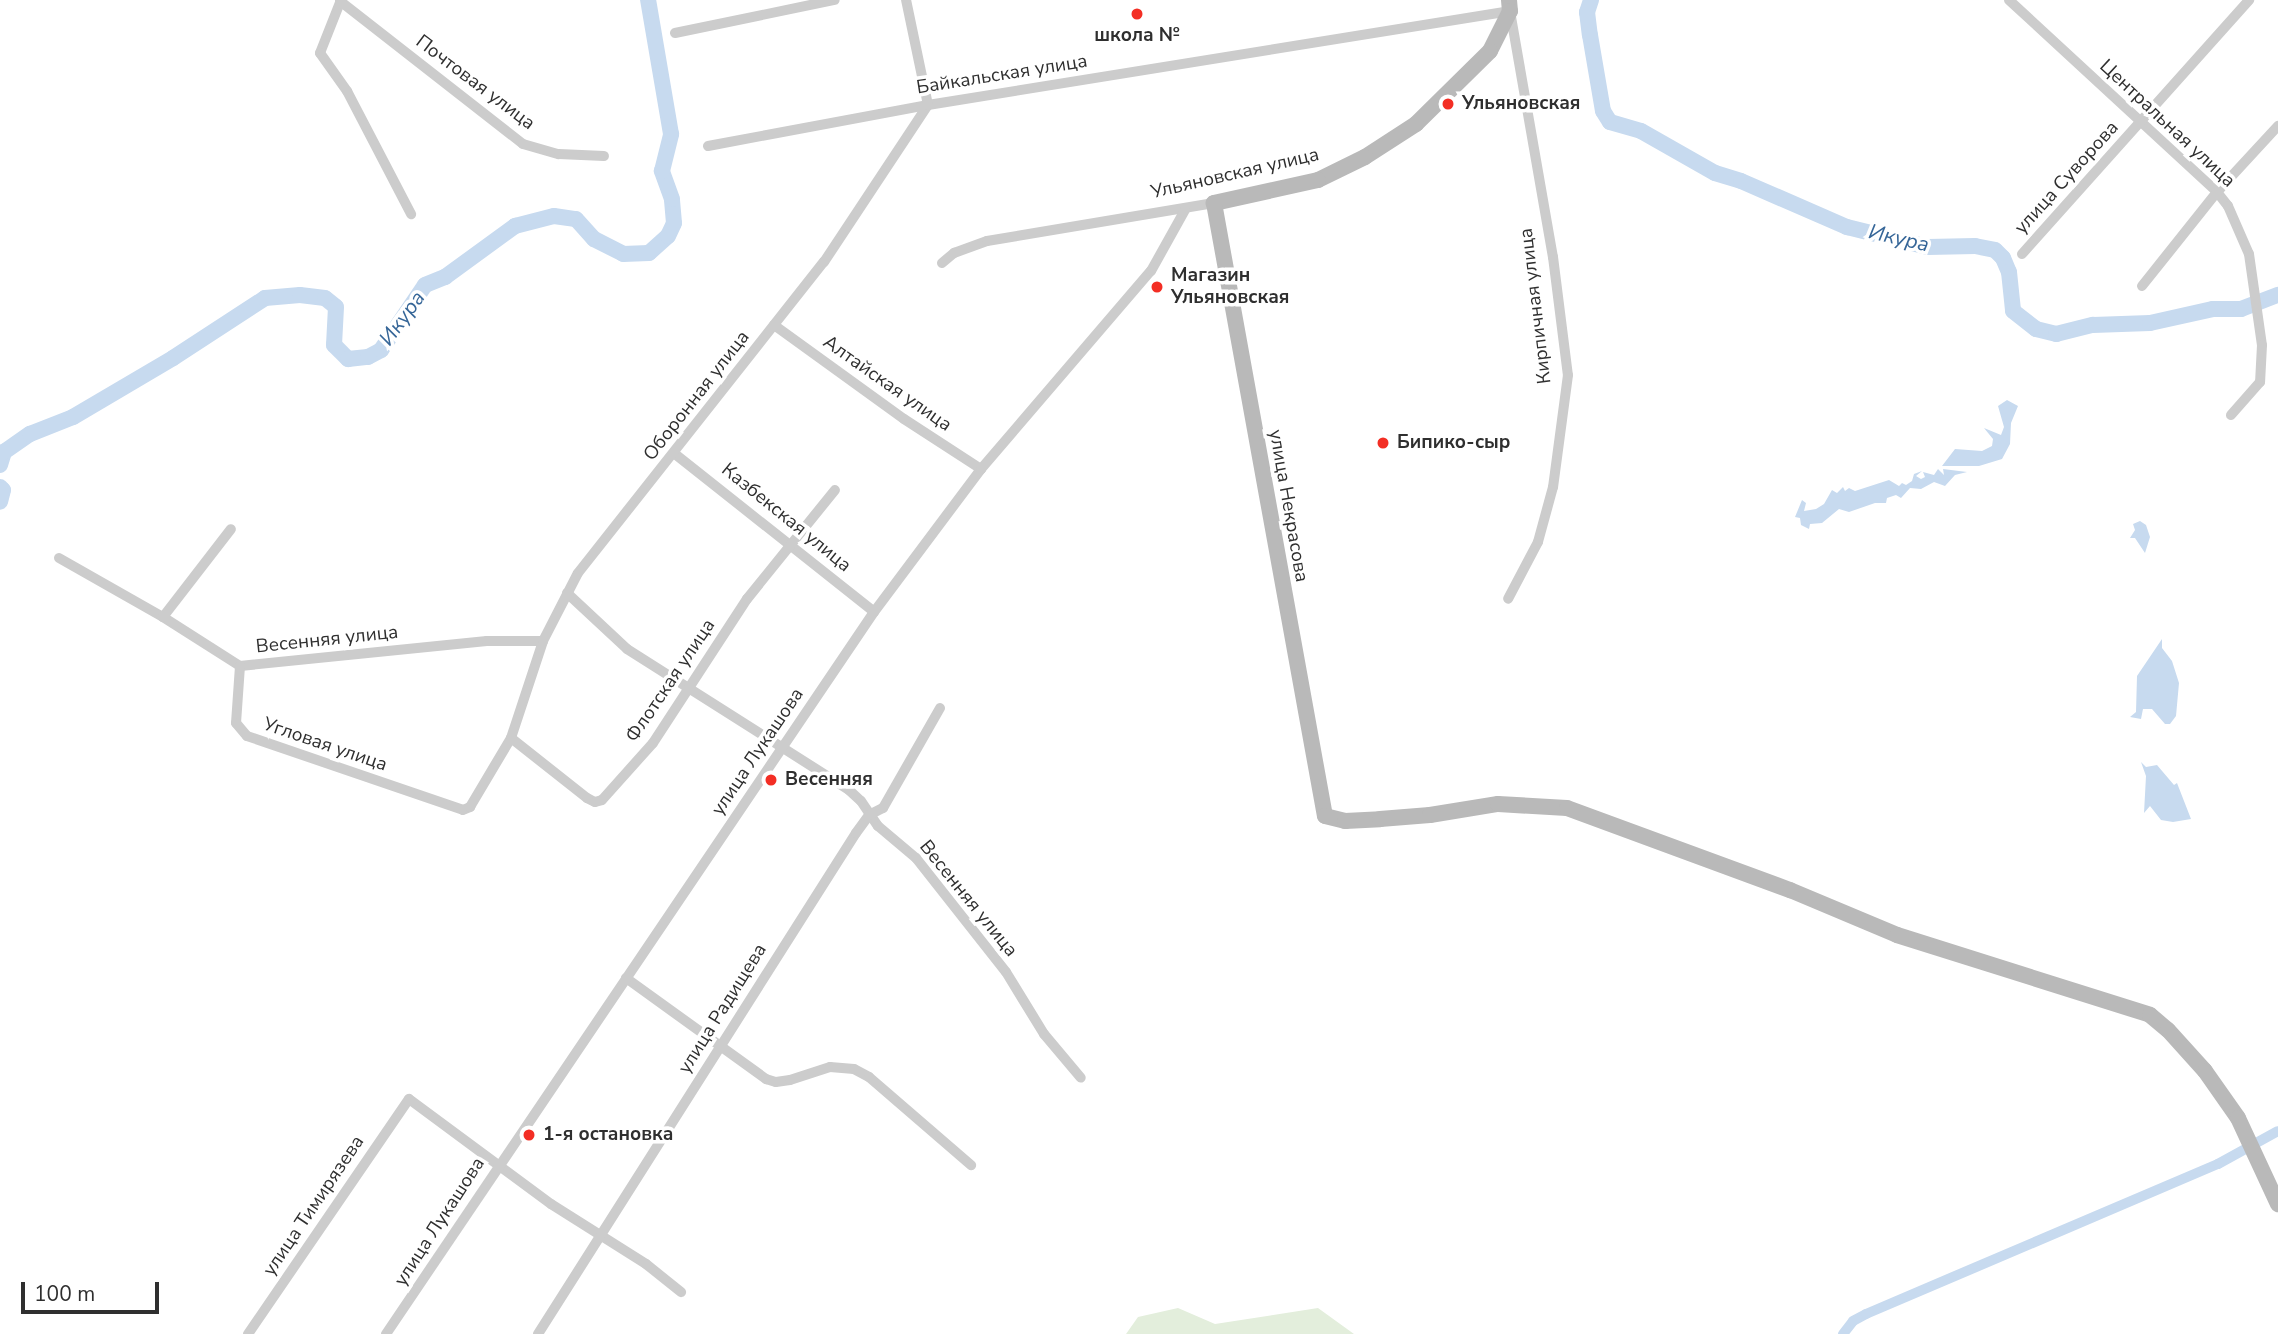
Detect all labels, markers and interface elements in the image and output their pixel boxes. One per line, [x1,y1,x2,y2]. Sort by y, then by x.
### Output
marker: школа № [1129,6,1145,22]
place label: школа № [1094,25,1180,47]
street label: Почтовая улица [411,31,539,135]
street label: Байкальская улица [915,50,1089,100]
street label: Центральная улица [2094,55,2240,193]
place label: Ульяновская [1462,93,1580,115]
marker: Ульяновская [1440,96,1456,112]
street label: улица Суворова [2010,117,2124,239]
street label: Ульяновская улица [1149,144,1321,204]
water label: Икура [1866,219,1932,257]
street label: Кирпичная улица [1515,227,1557,385]
place label: Магазин Ульяновская [1171,265,1289,309]
marker: Магазин Ульяновская [1149,279,1165,295]
water label: Икура [374,286,430,350]
street label: Оборонная улица [639,326,755,466]
street label: Алтайская улица [818,331,956,437]
street label: улица Некрасова [1263,428,1313,584]
place label: Бипико-сыр [1397,432,1511,454]
marker: Бипико-сыр [1375,435,1391,451]
street label: Казбекская улица [717,459,855,577]
street label: Флотская улица [621,615,721,747]
street label: Весенняя улица [255,621,399,659]
street label: улица Лукашова [707,684,809,820]
street label: Угловая улица [260,713,390,777]
place label: Весенняя [785,769,873,791]
marker: Весенняя [763,772,779,788]
street label: Весенняя улица [914,836,1022,962]
street label: улица Радищева [674,940,772,1078]
place label: 1-я остановка [543,1124,673,1146]
marker: 1-я остановка [521,1127,537,1143]
street label: улица Тимирязева [259,1131,369,1281]
street label: улица Лукашова [390,1153,490,1291]
scale bar [24,1268,163,1312]
text: 100 m [34,1280,95,1308]

